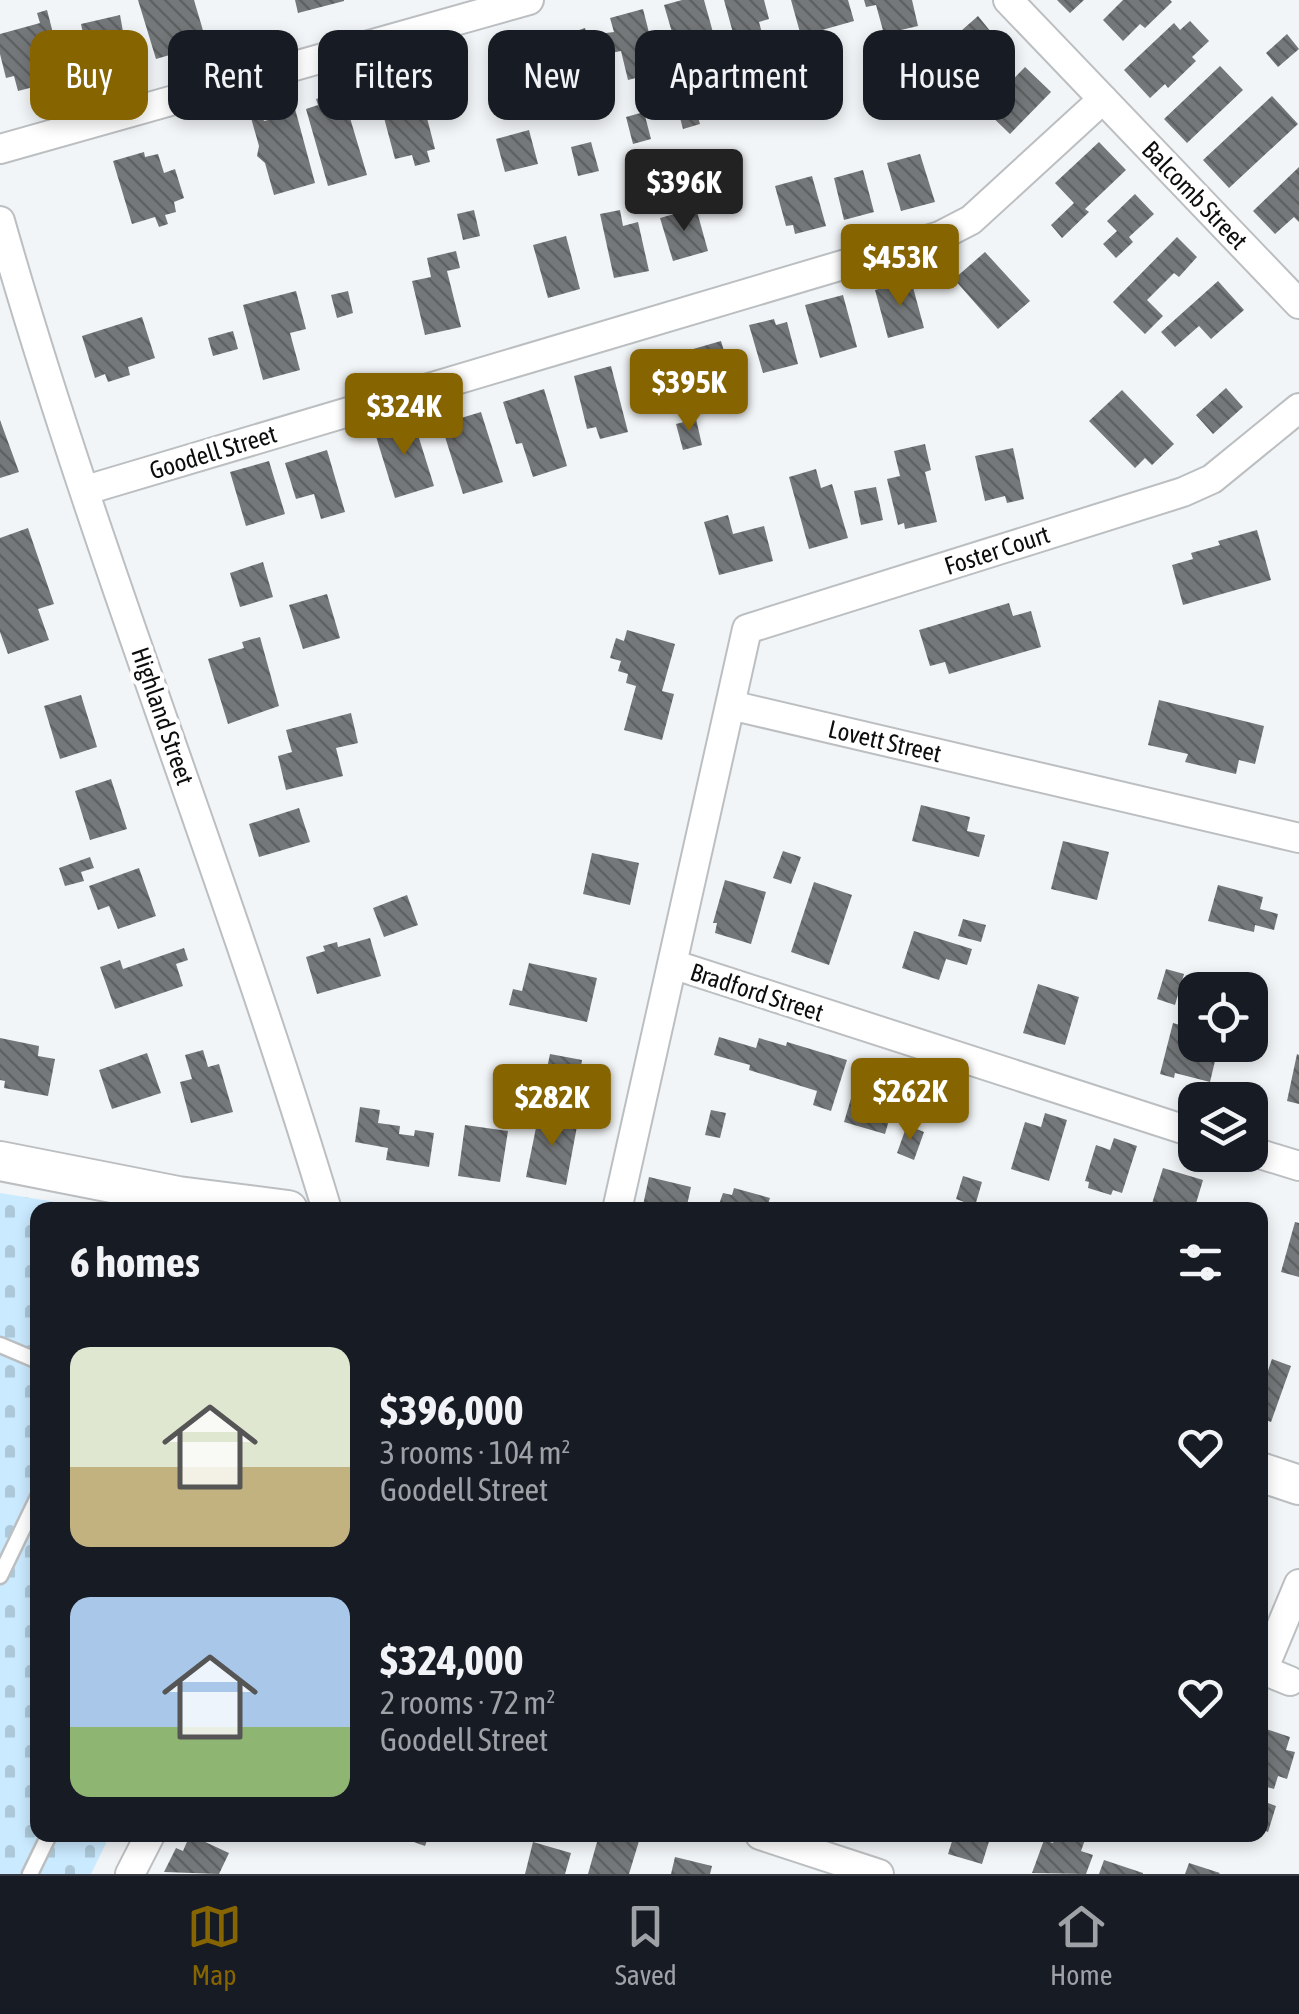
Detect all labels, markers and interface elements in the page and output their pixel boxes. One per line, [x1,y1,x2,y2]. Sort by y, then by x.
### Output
chip: Buy [30,30,148,120]
chip: Rent [168,30,298,120]
chip: Filters [318,30,468,120]
chip: New [488,30,615,120]
chip: Apartment [635,30,843,120]
chip: House [863,30,1015,120]
street label: Balcomb Street [1137,135,1253,255]
pin: $396K [614,149,754,234]
text: $396K [647,163,721,200]
pin: $453K [830,224,970,309]
text: $453K [863,238,937,275]
pin: $395K [619,349,759,434]
text: $395K [652,363,726,400]
pin: $324K [334,373,474,458]
text: $324K [367,387,441,424]
street label: Goodell Street [146,419,280,485]
street label: Foster Court [941,520,1053,580]
street label: Highland Street [126,644,200,788]
street label: Lovett Street [826,714,944,768]
street label: Bradford Street [687,957,827,1027]
map controls [1178,972,1268,1172]
button: locate [1178,972,1268,1062]
pin: $262K [840,1058,980,1143]
pin: $282K [482,1064,622,1149]
text: $262K [873,1072,947,1109]
text: $282K [515,1078,589,1115]
button: layers [1178,1082,1268,1172]
icon: filters [1173,1235,1228,1290]
text: 6 homes [70,1238,200,1286]
text: $396,000 [380,1386,524,1434]
icon: home [150,1387,270,1507]
icon: heart [1173,1420,1228,1475]
text: 3 rooms · 104 m² [380,1434,570,1471]
text: Goodell Street [380,1471,548,1508]
text: $324,000 [380,1636,524,1684]
icon: home [150,1637,270,1757]
icon: heart [1173,1670,1228,1725]
text: 2 rooms · 72 m² [380,1684,555,1721]
text: Goodell Street [380,1721,548,1758]
tab: Map [187,1899,242,1991]
tab: Saved [615,1899,677,1991]
tab: Home [1050,1899,1112,1991]

